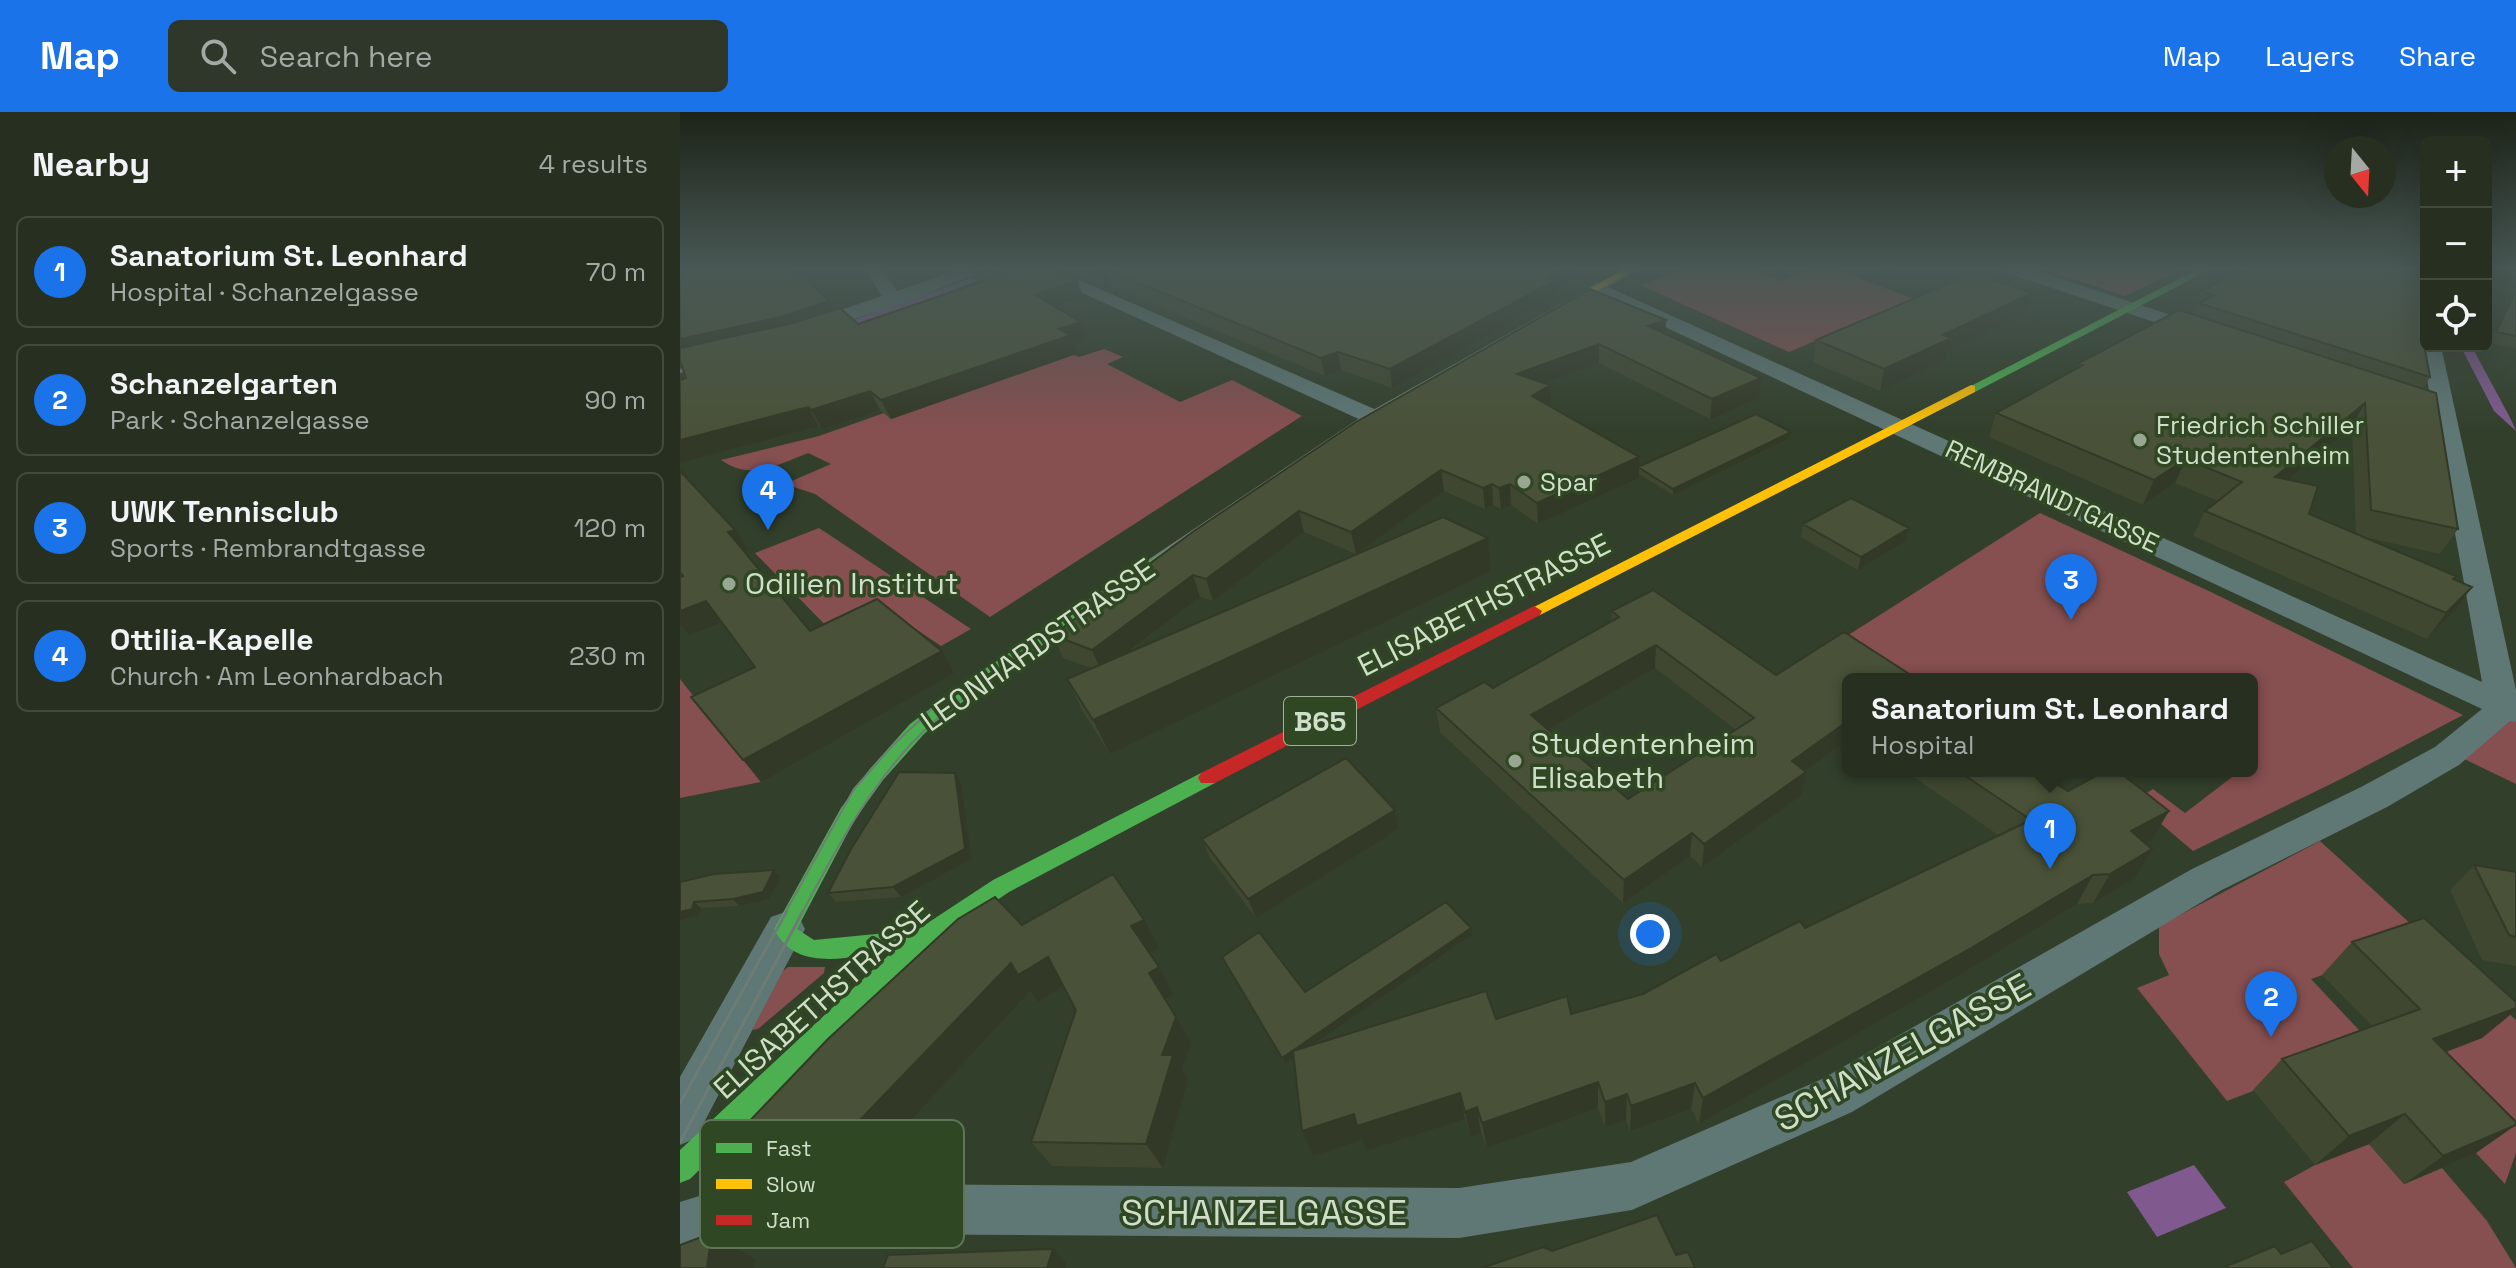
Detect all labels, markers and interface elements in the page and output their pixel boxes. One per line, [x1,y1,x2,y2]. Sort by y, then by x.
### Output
search box [168,20,728,92]
text: Map [40,32,120,80]
icon: search [196,34,240,78]
text: Search here [260,37,433,76]
text: Map [2163,38,2221,74]
text: Layers [2265,38,2355,74]
text: Share [2399,38,2476,74]
north arrow [2324,136,2396,208]
map controls [2420,136,2492,352]
button: + [2420,136,2492,208]
text: Nearby [32,143,150,186]
text: 4 results [539,147,648,181]
button: − [2420,208,2492,280]
text: Sanatorium St. Leonhard [110,236,468,275]
text: 1 [54,255,66,289]
text: 70 m [586,255,646,289]
text: Hospital · Schanzelgasse [110,275,419,309]
button: locate [2420,280,2492,352]
text: Schanzelgarten [110,364,338,403]
text: 2 [52,383,68,417]
text: 90 m [584,383,646,417]
text: Park · Schanzelgasse [110,403,370,437]
place label: Friedrich Schiller Studentenheim [2156,408,2364,472]
marker: Friedrich Schiller Studentenheim [2131,431,2149,449]
street label: REMBRANDTGASSE [1940,432,2164,560]
pin: 4 [742,464,794,530]
place label: Spar [1540,465,1597,499]
marker: Spar [1515,473,1533,491]
text: UWK Tennisclub [110,492,339,531]
text: 3 [52,511,68,545]
text: 120 m [574,511,646,545]
street label: ELISABETHSTRASSE [1351,524,1617,685]
text: Sports · Rembrandtgasse [110,531,426,565]
street label: LEONHARDSTRASSE [913,549,1162,740]
pin: 3 [2045,554,2097,620]
place label: Odilien Institut [745,564,959,603]
marker: Odilien Institut [720,575,738,593]
text: Ottilia-Kapelle [110,620,314,659]
text: 4 [52,639,68,673]
text: 230 m [569,639,646,673]
text: Church · Am Leonhardbach [110,659,444,693]
popup [1842,673,2258,777]
text: Sanatorium St. Leonhard [1871,689,2229,728]
road number: B65 [1284,697,1356,745]
place label: Studentenheim Elisabeth [1531,724,1755,797]
text: Hospital [1871,728,1974,762]
marker: Studentenheim Elisabeth [1506,752,1524,770]
pin: 1 [2024,803,2076,869]
street label: ELISABETHSTRASSE [705,892,938,1107]
your location [1630,914,1670,954]
street label: SCHANZELGASSE [1766,963,2039,1142]
pin: 2 [2245,971,2297,1037]
legend [700,1120,964,1248]
text: Fast [766,1134,812,1162]
text: Slow [766,1170,816,1198]
street label: SCHANZELGASSE [1121,1190,1407,1236]
text: Jam [766,1206,810,1234]

